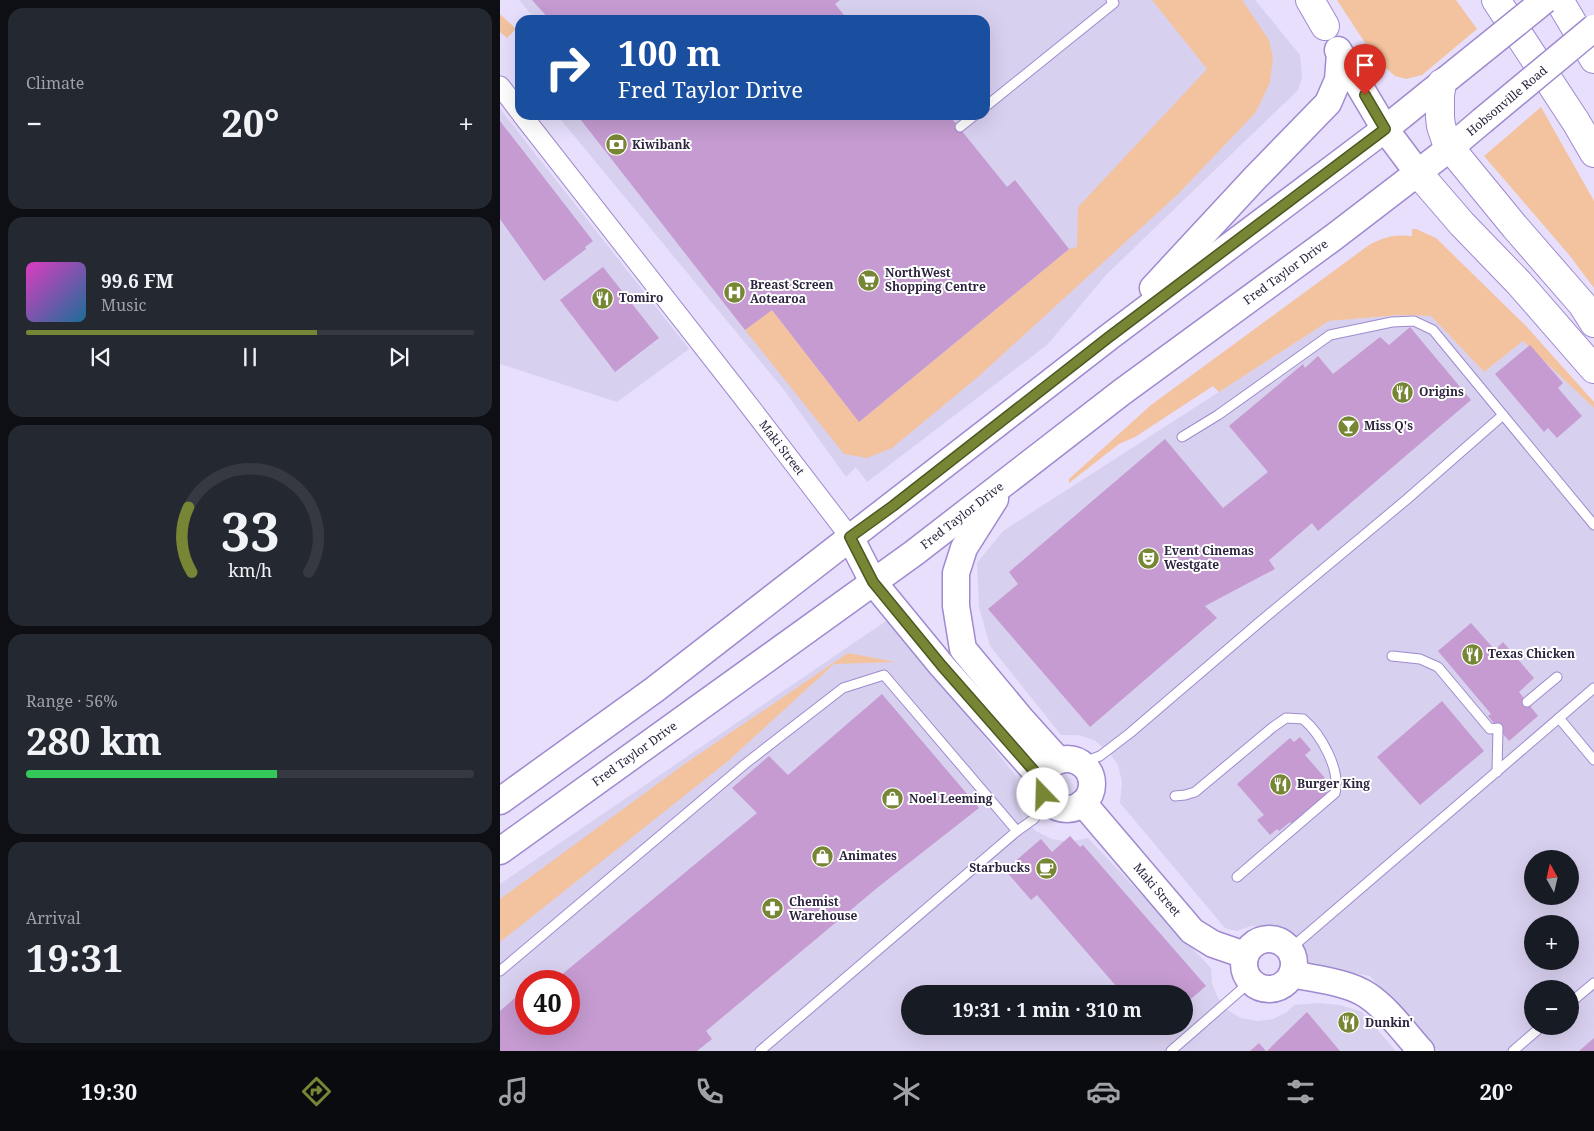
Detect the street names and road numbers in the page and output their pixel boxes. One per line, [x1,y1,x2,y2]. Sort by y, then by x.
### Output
street label: Hobsonville Road [1463,61,1551,139]
street label: Fred Taylor Drive [1240,235,1331,309]
street label: Maki Street [755,416,809,479]
street label: Fred Taylor Drive [917,478,1007,553]
street label: Fred Taylor Drive [588,717,680,790]
street label: Maki Street [1130,859,1185,920]

